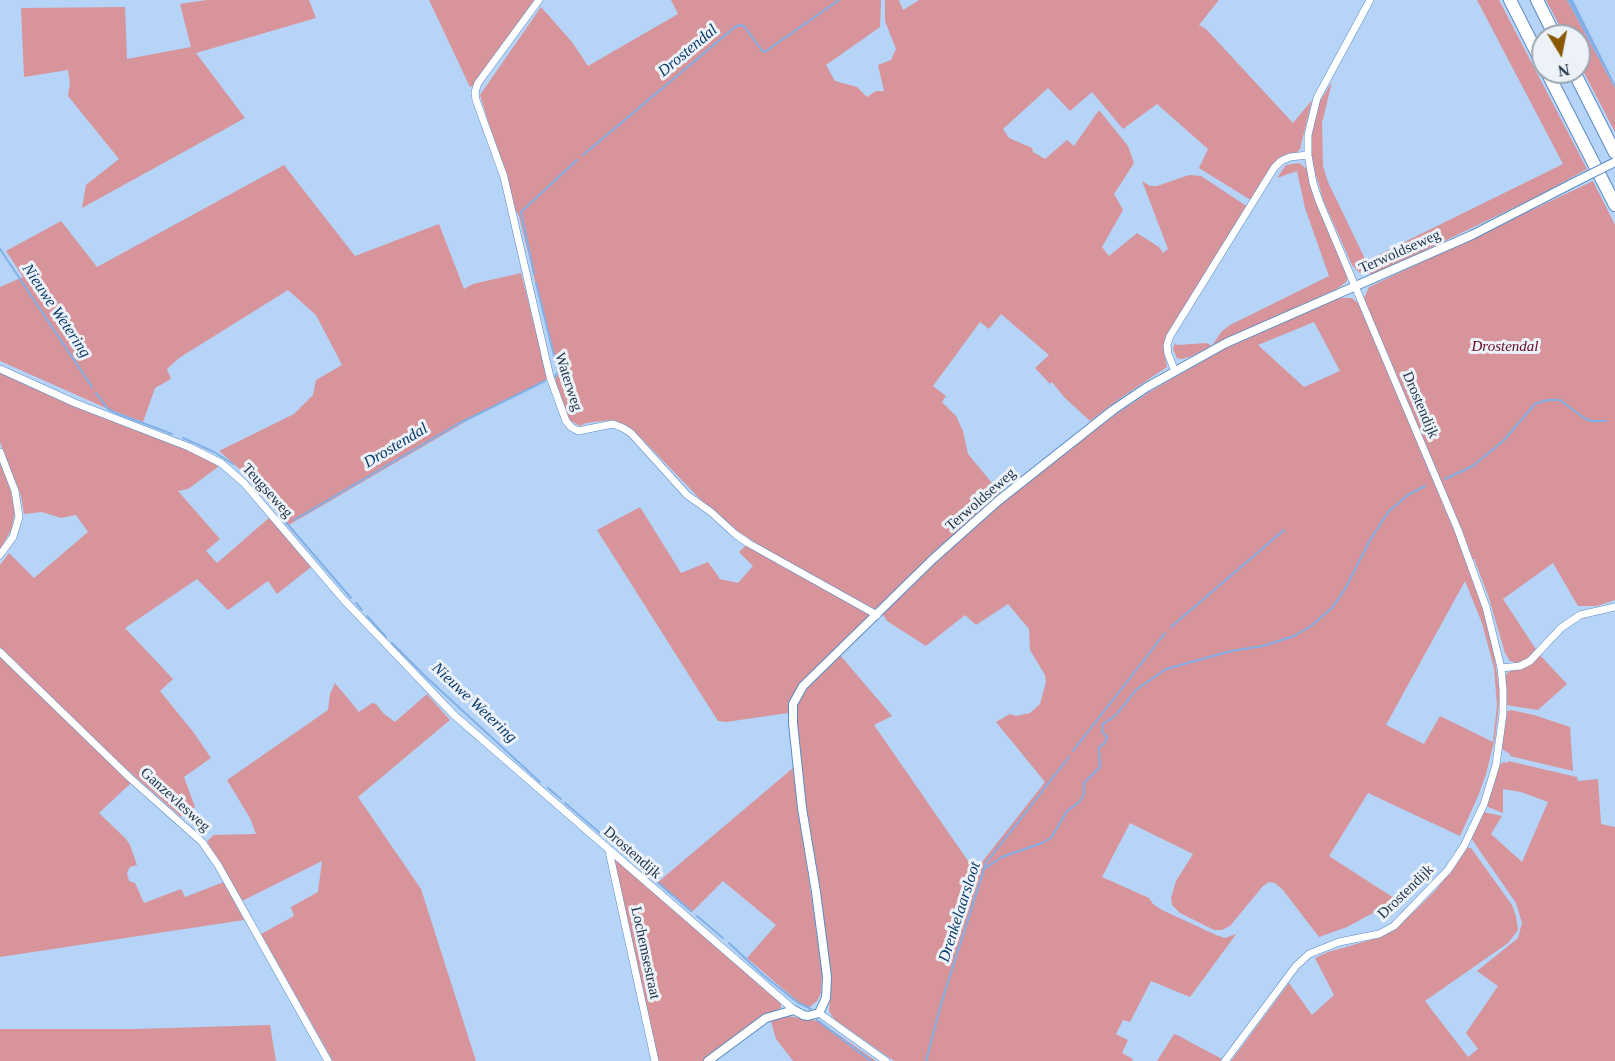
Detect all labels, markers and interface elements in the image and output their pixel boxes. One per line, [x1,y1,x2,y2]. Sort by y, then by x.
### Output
water label: Drostendal [654,21,722,81]
north arrow [1531,24,1591,84]
text: N [1557,61,1571,80]
street label: Terwoldseweg [1356,226,1444,278]
water label: Nieuwe Wetering [18,260,94,362]
park label: Drostendal [1472,338,1538,356]
street label: Waterweg [550,350,586,414]
street label: Drostendijk [1398,369,1442,441]
water label: Drostendal [360,419,432,473]
street label: Teugseweg [238,460,296,522]
street label: Terwoldseweg [942,465,1020,535]
water label: Nieuwe Wetering [428,659,520,747]
street label: Ganzevlesweg [136,764,214,836]
street label: Drostendijk [599,823,665,883]
water label: Drenkelaarsloot [935,859,985,965]
street label: Drostendijk [1374,861,1438,923]
street label: Lochemsestraat [626,905,664,1001]

